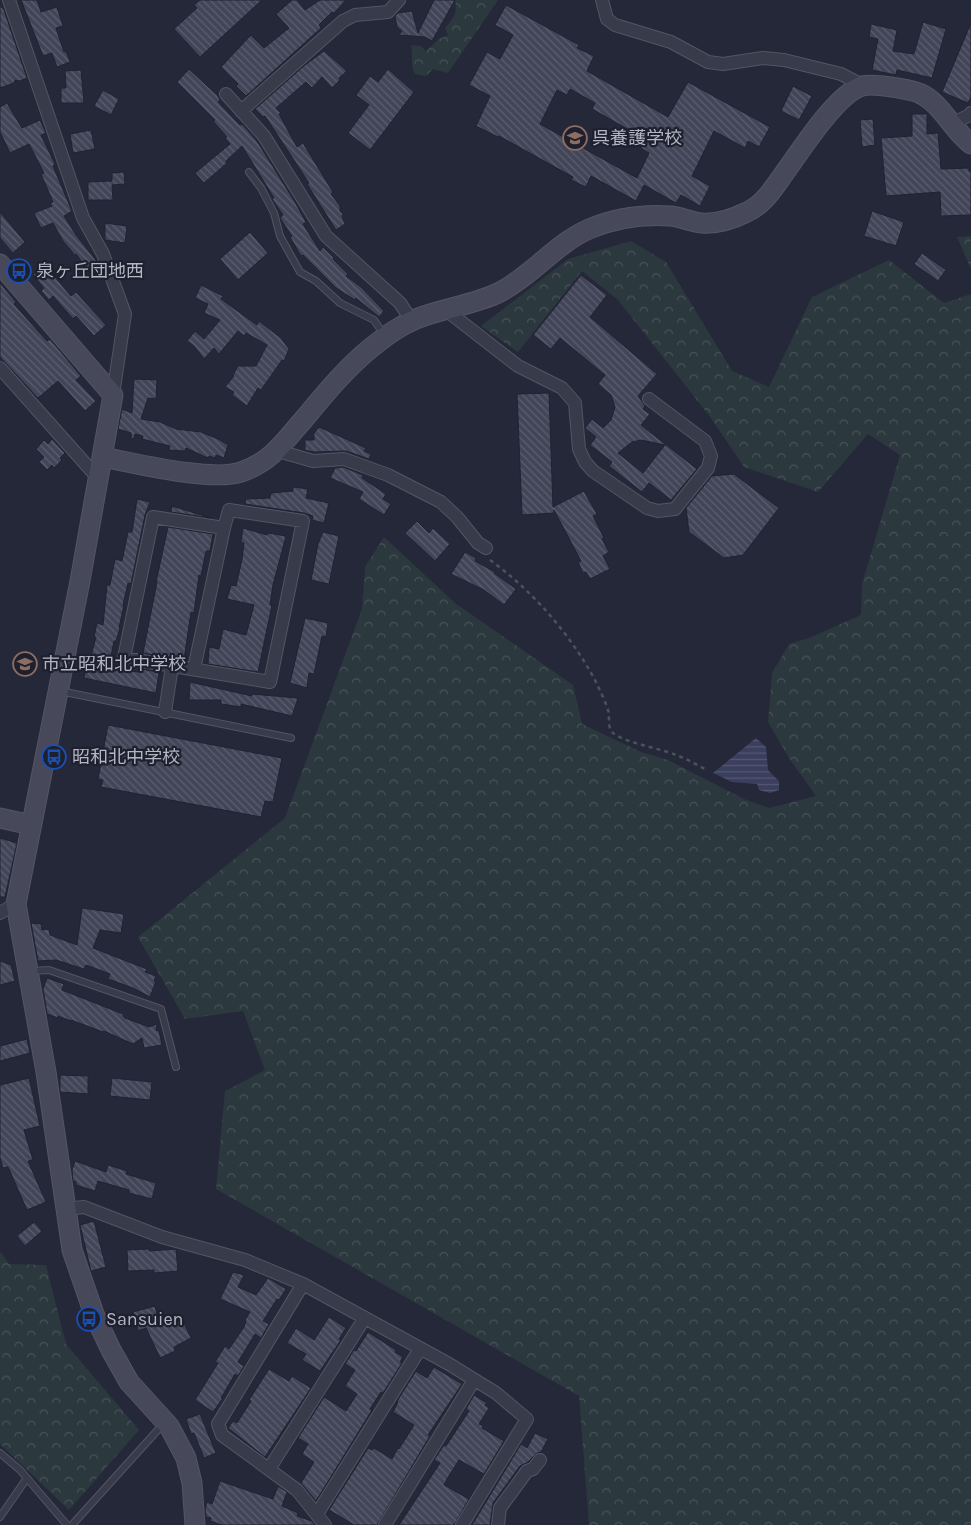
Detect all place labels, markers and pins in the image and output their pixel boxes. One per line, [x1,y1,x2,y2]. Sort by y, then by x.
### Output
school or university icon: 呉養護学校 [562,125,588,151]
place label: 呉養護学校 [592,127,682,149]
bus stop icon: 泉ヶ丘団地西 [6,258,32,284]
place label: 泉ヶ丘団地西 [36,260,144,282]
school or university icon: 市立昭和北中学校 [12,651,38,677]
place label: 市立昭和北中学校 [42,653,186,675]
bus stop icon: 昭和北中学校 [41,744,67,770]
place label: 昭和北中学校 [72,746,180,768]
bus stop icon: Sansuien [76,1306,102,1332]
place label: Sansuien [106,1308,183,1330]

